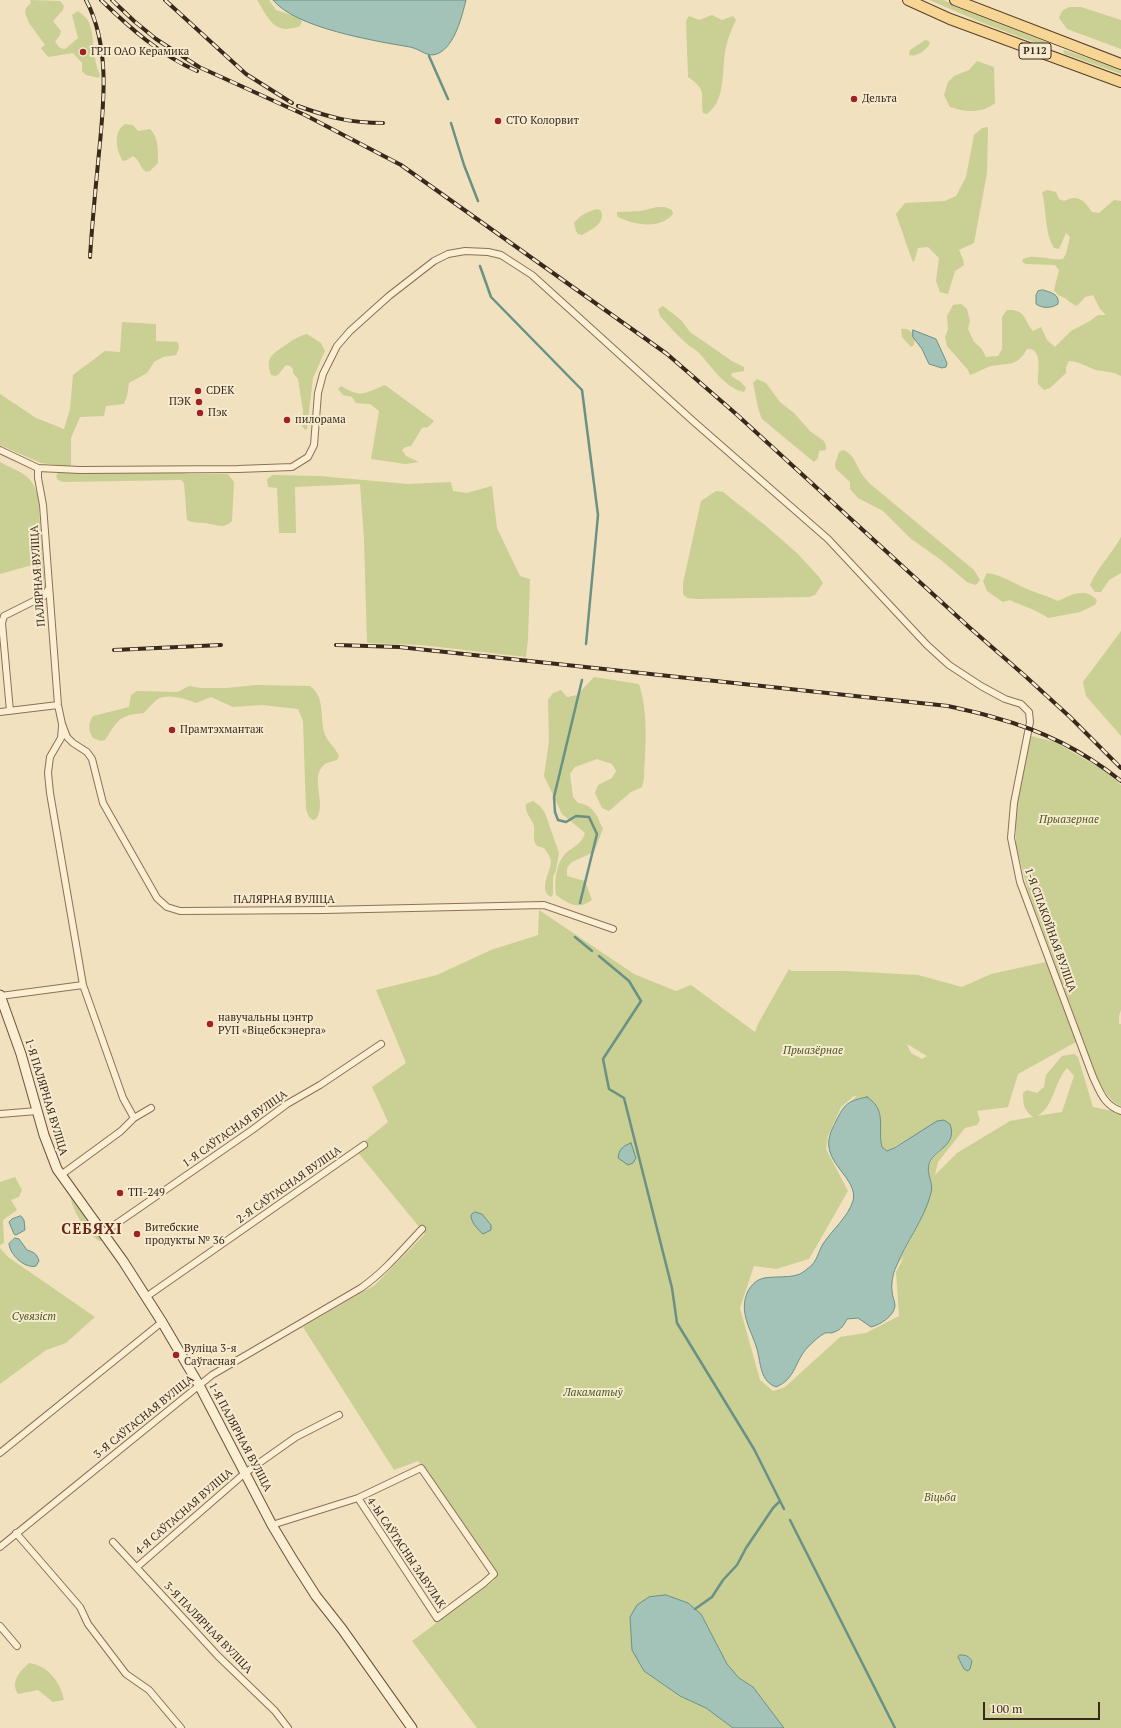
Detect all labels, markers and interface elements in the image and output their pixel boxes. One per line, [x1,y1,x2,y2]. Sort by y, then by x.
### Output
road number: Р112 [1019,43,1051,59]
place label: ГРП ОАО Керамика [91,45,189,59]
marker: ГРП ОАО Керамика [78,47,88,57]
place label: Дельта [862,92,897,106]
marker: Дельта [849,94,859,104]
place label: СТО Колорвит [506,114,579,128]
marker: СТО Колорвит [493,116,503,126]
place label: CDEK [206,384,234,398]
marker: CDEK [193,386,203,396]
place label: ПЭК [169,395,191,409]
marker: ПЭК [194,397,204,407]
place label: Пэк [208,406,227,420]
marker: Пэк [195,408,205,418]
place label: пилорама [295,413,346,427]
marker: пилорама [282,415,292,425]
street label: ПАЛЯРНАЯ ВУЛІЦА [28,525,48,627]
place label: Прамтэхмантаж [180,723,264,737]
marker: Прамтэхмантаж [167,725,177,735]
park label: Прыазернае [1039,813,1099,827]
street label: 1-Я СПАКОЙНАЯ ВУЛІЦА [1021,866,1079,994]
street label: ПАЛЯРНАЯ ВУЛІЦА [233,893,335,907]
place label: навучальны цэнтр РУП «Віцебскэнерга» [218,1011,326,1037]
marker: навучальны цэнтр РУП «Віцебскэнерга» [205,1019,215,1029]
street label: 1-Я ПАЛЯРНАЯ ВУЛІЦА [22,1037,70,1157]
park label: Прыазёрнае [783,1044,843,1058]
street label: 1-Я САЎГАСНАЯ ВУЛІЦА [180,1088,290,1170]
street label: 2-Я САЎГАСНАЯ ВУЛІЦА [234,1144,344,1226]
place label: ТП-249 [128,1186,165,1200]
marker: ТП-249 [115,1188,125,1198]
district label: СЕБЯХІ [61,1221,123,1239]
place label: Витебские продукты № 36 [145,1221,225,1247]
marker: Витебские продукты № 36 [132,1229,142,1239]
park label: Сувязіст [12,1310,56,1324]
place label: Вуліца 3-я Саўгасная [184,1342,237,1368]
marker: Вуліца 3-я Саўгасная [171,1350,181,1360]
street label: 3-Я САЎГАСНАЯ ВУЛІЦА [91,1373,197,1461]
street label: 1-Я ПАЛЯРНАЯ ВУЛІЦА [206,1380,274,1494]
park label: Лакаматыў [563,1386,623,1400]
street label: 4-Я САЎГАСНАЯ ВУЛІЦА [133,1466,235,1558]
park label: Віцьба [924,1491,956,1505]
street label: 4-Ы САЎГАСНЫ ЗАВУЛАК [364,1495,448,1611]
street label: 3-Я ПАЛЯРНАЯ ВУЛІЦА [161,1580,255,1676]
scale bar [985,1694,1102,1720]
text: 100 m [990,1701,1022,1716]

